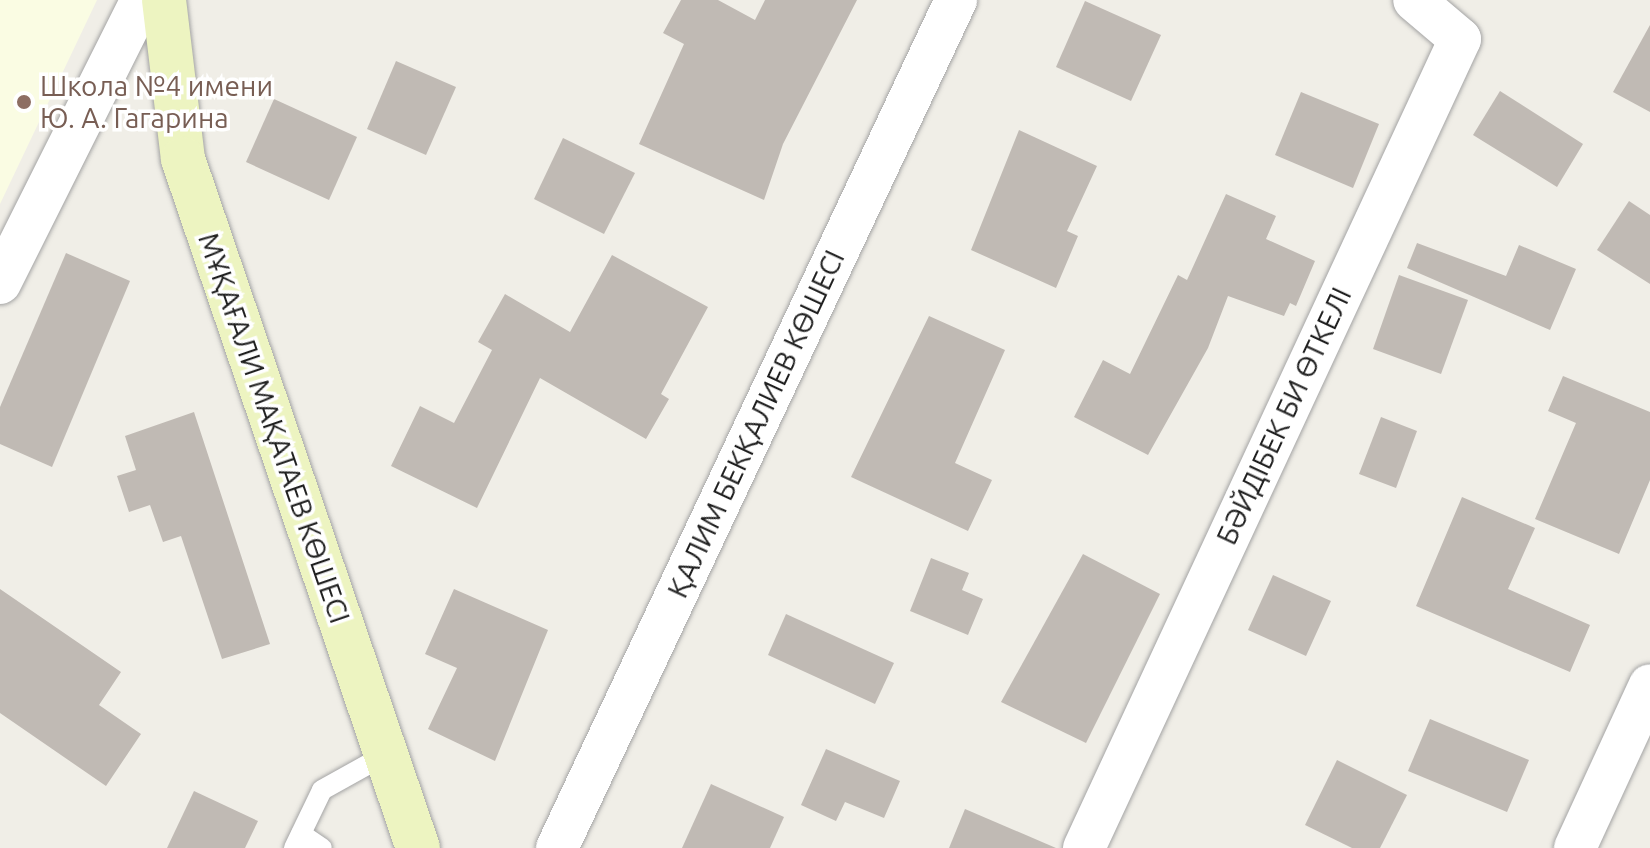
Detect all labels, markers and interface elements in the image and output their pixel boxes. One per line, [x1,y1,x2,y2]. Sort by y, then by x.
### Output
place label: Школа №4 имени Ю. А. Гагарина [40,69,273,135]
marker: Школа №4 имени Ю. А. Гагарина [15,93,33,111]
street label: МҰҚАҒАЛИ МАҚАТАЕВ КӨШЕСІ [191,229,357,627]
street label: ҚАЛИМ БЕКҚАЛИЕВ КӨШЕСІ [661,245,851,603]
street label: БӘЙДІБЕК БИ ӨТКЕЛІ [1210,282,1358,550]

